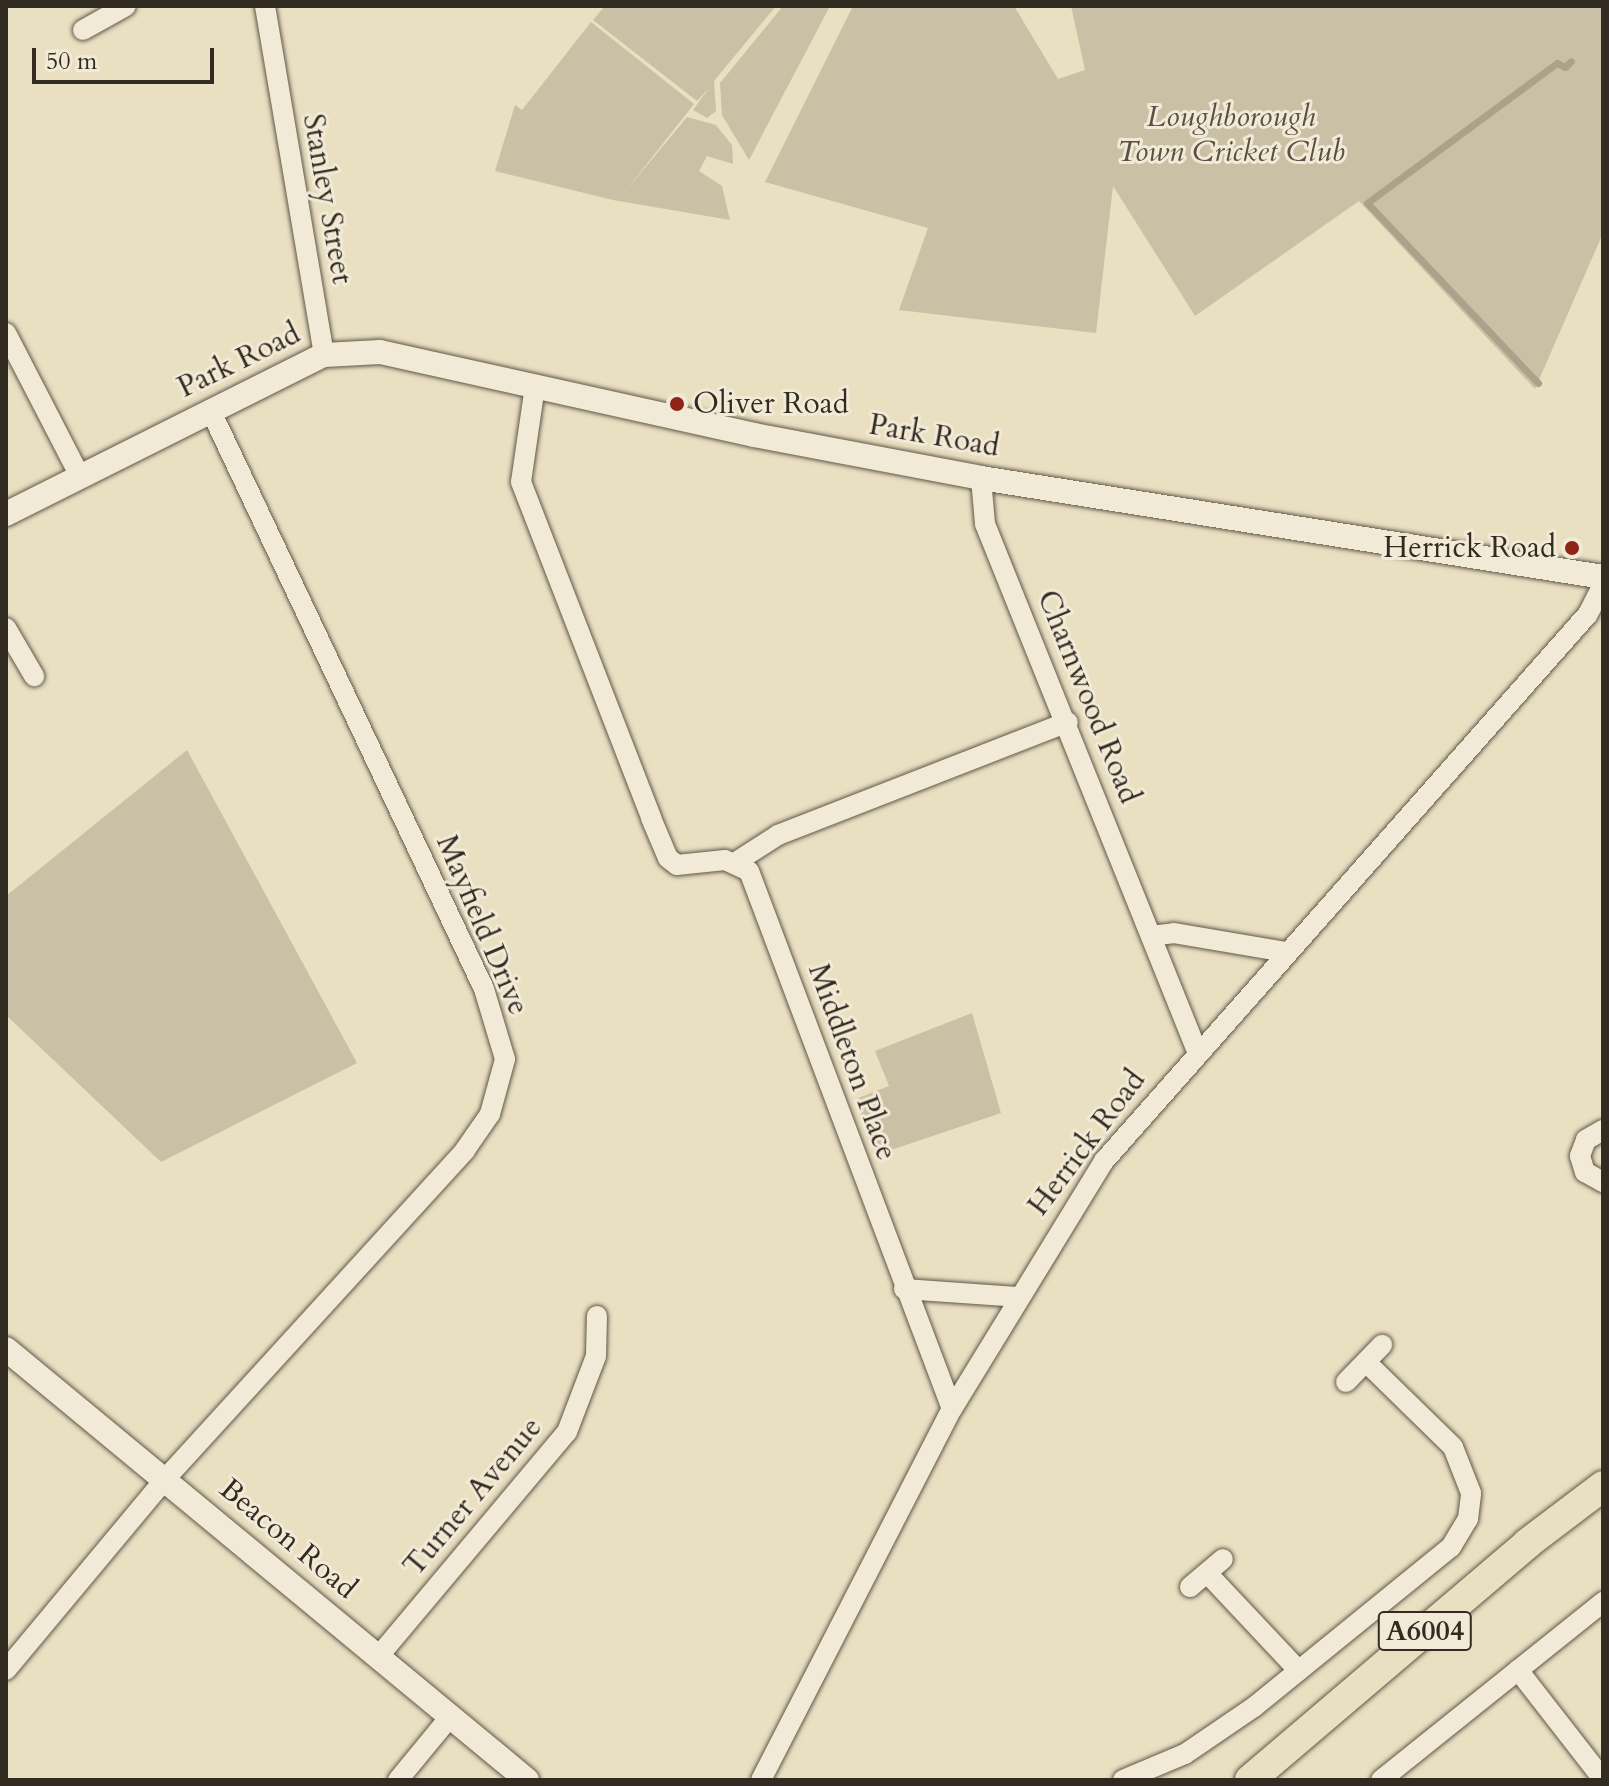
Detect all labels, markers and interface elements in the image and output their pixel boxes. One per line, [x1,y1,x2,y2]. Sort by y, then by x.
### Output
scale bar [36,32,218,82]
text: 50 m [46,45,97,78]
park label: Loughborough Town Cricket Club [1117,99,1345,170]
street label: Stanley Street [294,111,360,287]
street label: Park Road [172,316,306,406]
place label: Oliver Road [693,386,849,422]
marker: Oliver Road [668,395,686,413]
street label: Park Road [866,407,1002,465]
place label: Herrick Road [1383,530,1556,566]
marker: Herrick Road [1563,539,1581,557]
street label: Charnwood Road [1029,585,1147,809]
street label: Mayfield Drive [428,830,536,1020]
street label: Middleton Place [800,959,904,1165]
street label: Herrick Road [1021,1063,1153,1223]
street label: Turner Avenue [396,1410,550,1584]
street label: Beacon Road [212,1471,364,1607]
road number: A6004 [1377,1607,1473,1655]

